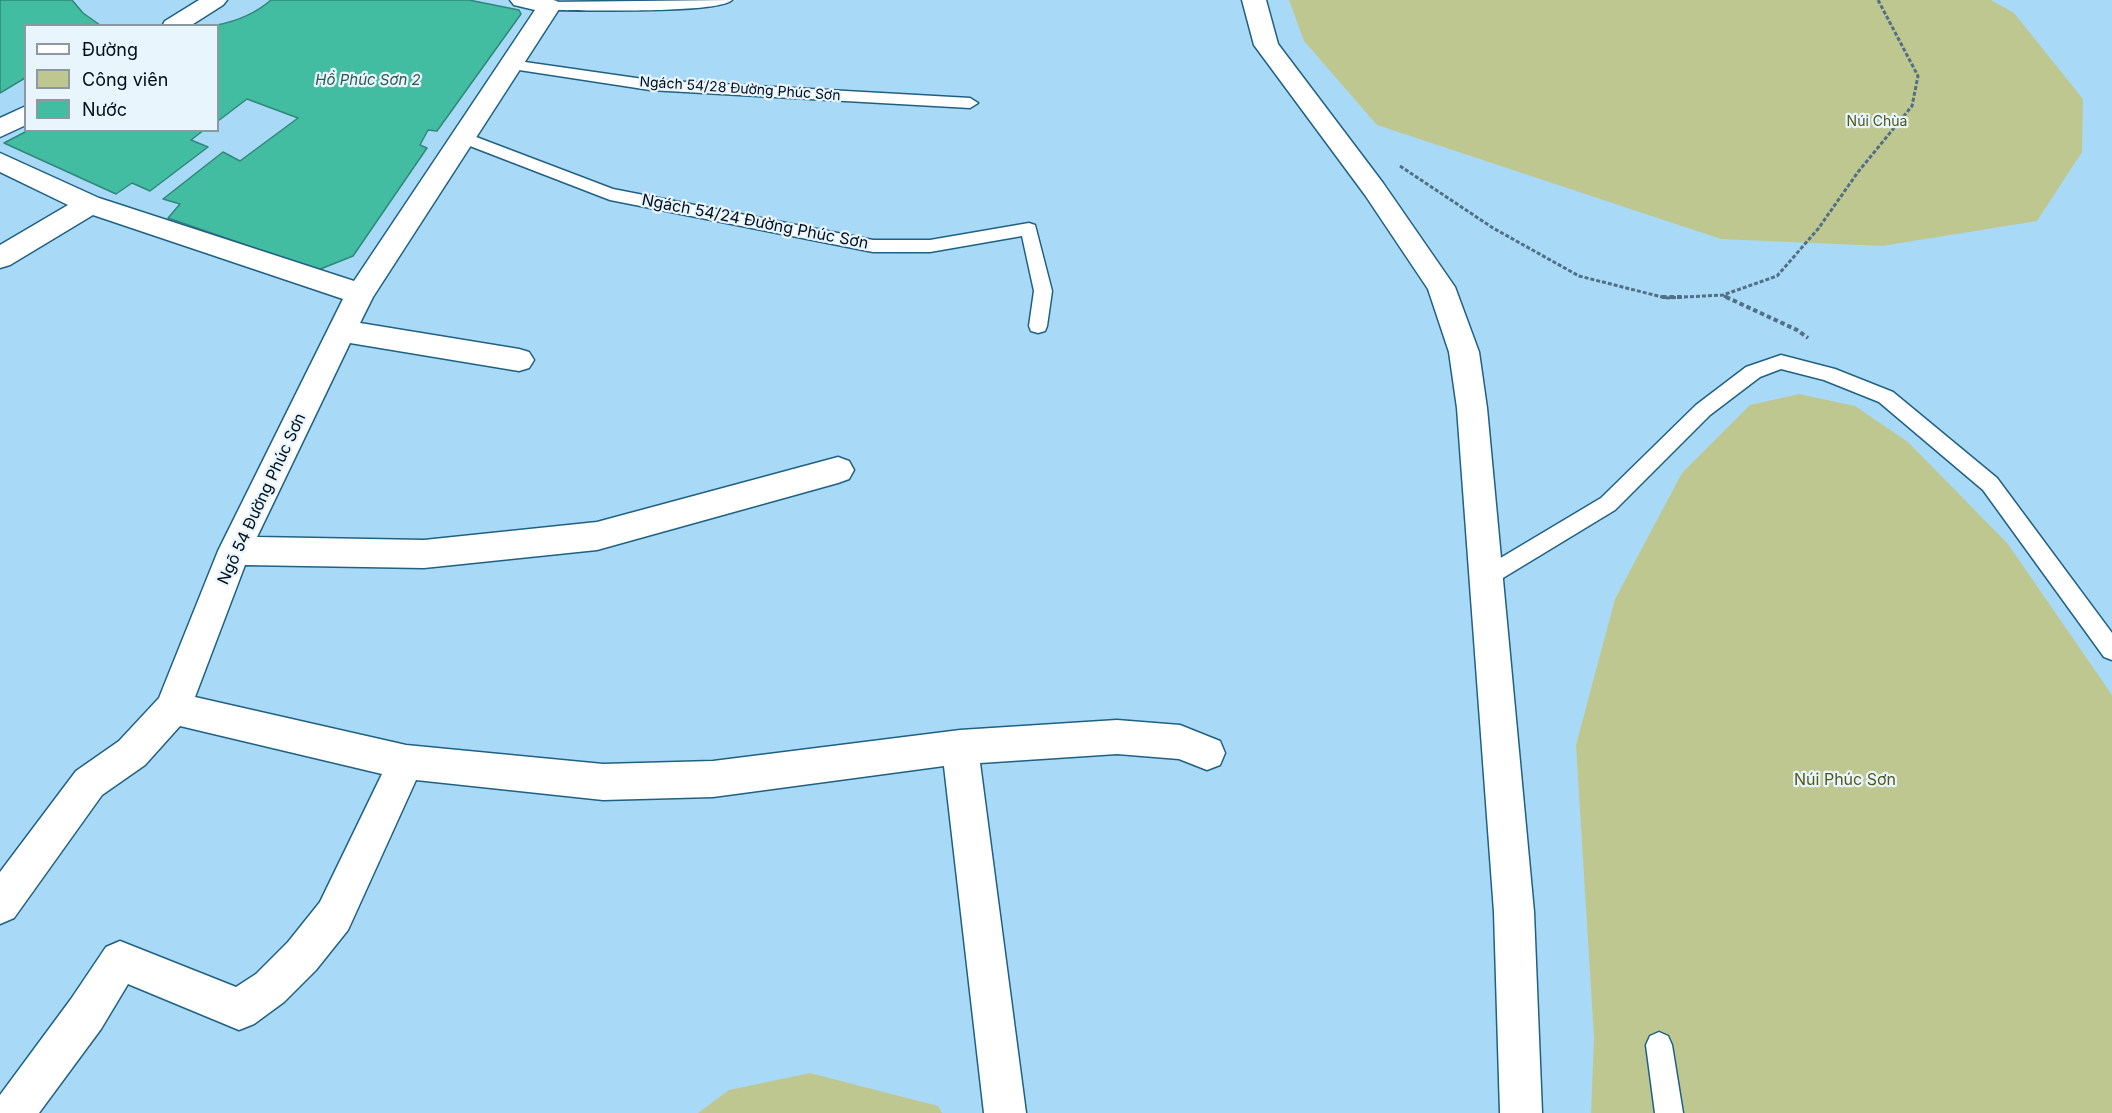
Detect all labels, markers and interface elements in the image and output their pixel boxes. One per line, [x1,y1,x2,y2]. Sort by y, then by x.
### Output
legend [24,24,219,132]
text: Đường [82,39,138,60]
text: Công viên [82,69,168,90]
water label: Hồ Phúc Sơn 2 [315,71,421,89]
street label: Ngách 54/28 Đường Phúc Sơn [639,74,841,104]
text: Nước [82,99,127,120]
park label: Núi Chùa [1847,114,1907,130]
street label: Ngách 54/24 Đường Phúc Sơn [640,191,870,253]
street label: Ngõ 54 Đường Phúc Sơn [214,410,310,588]
park label: Núi Phúc Sơn [1794,770,1896,790]

